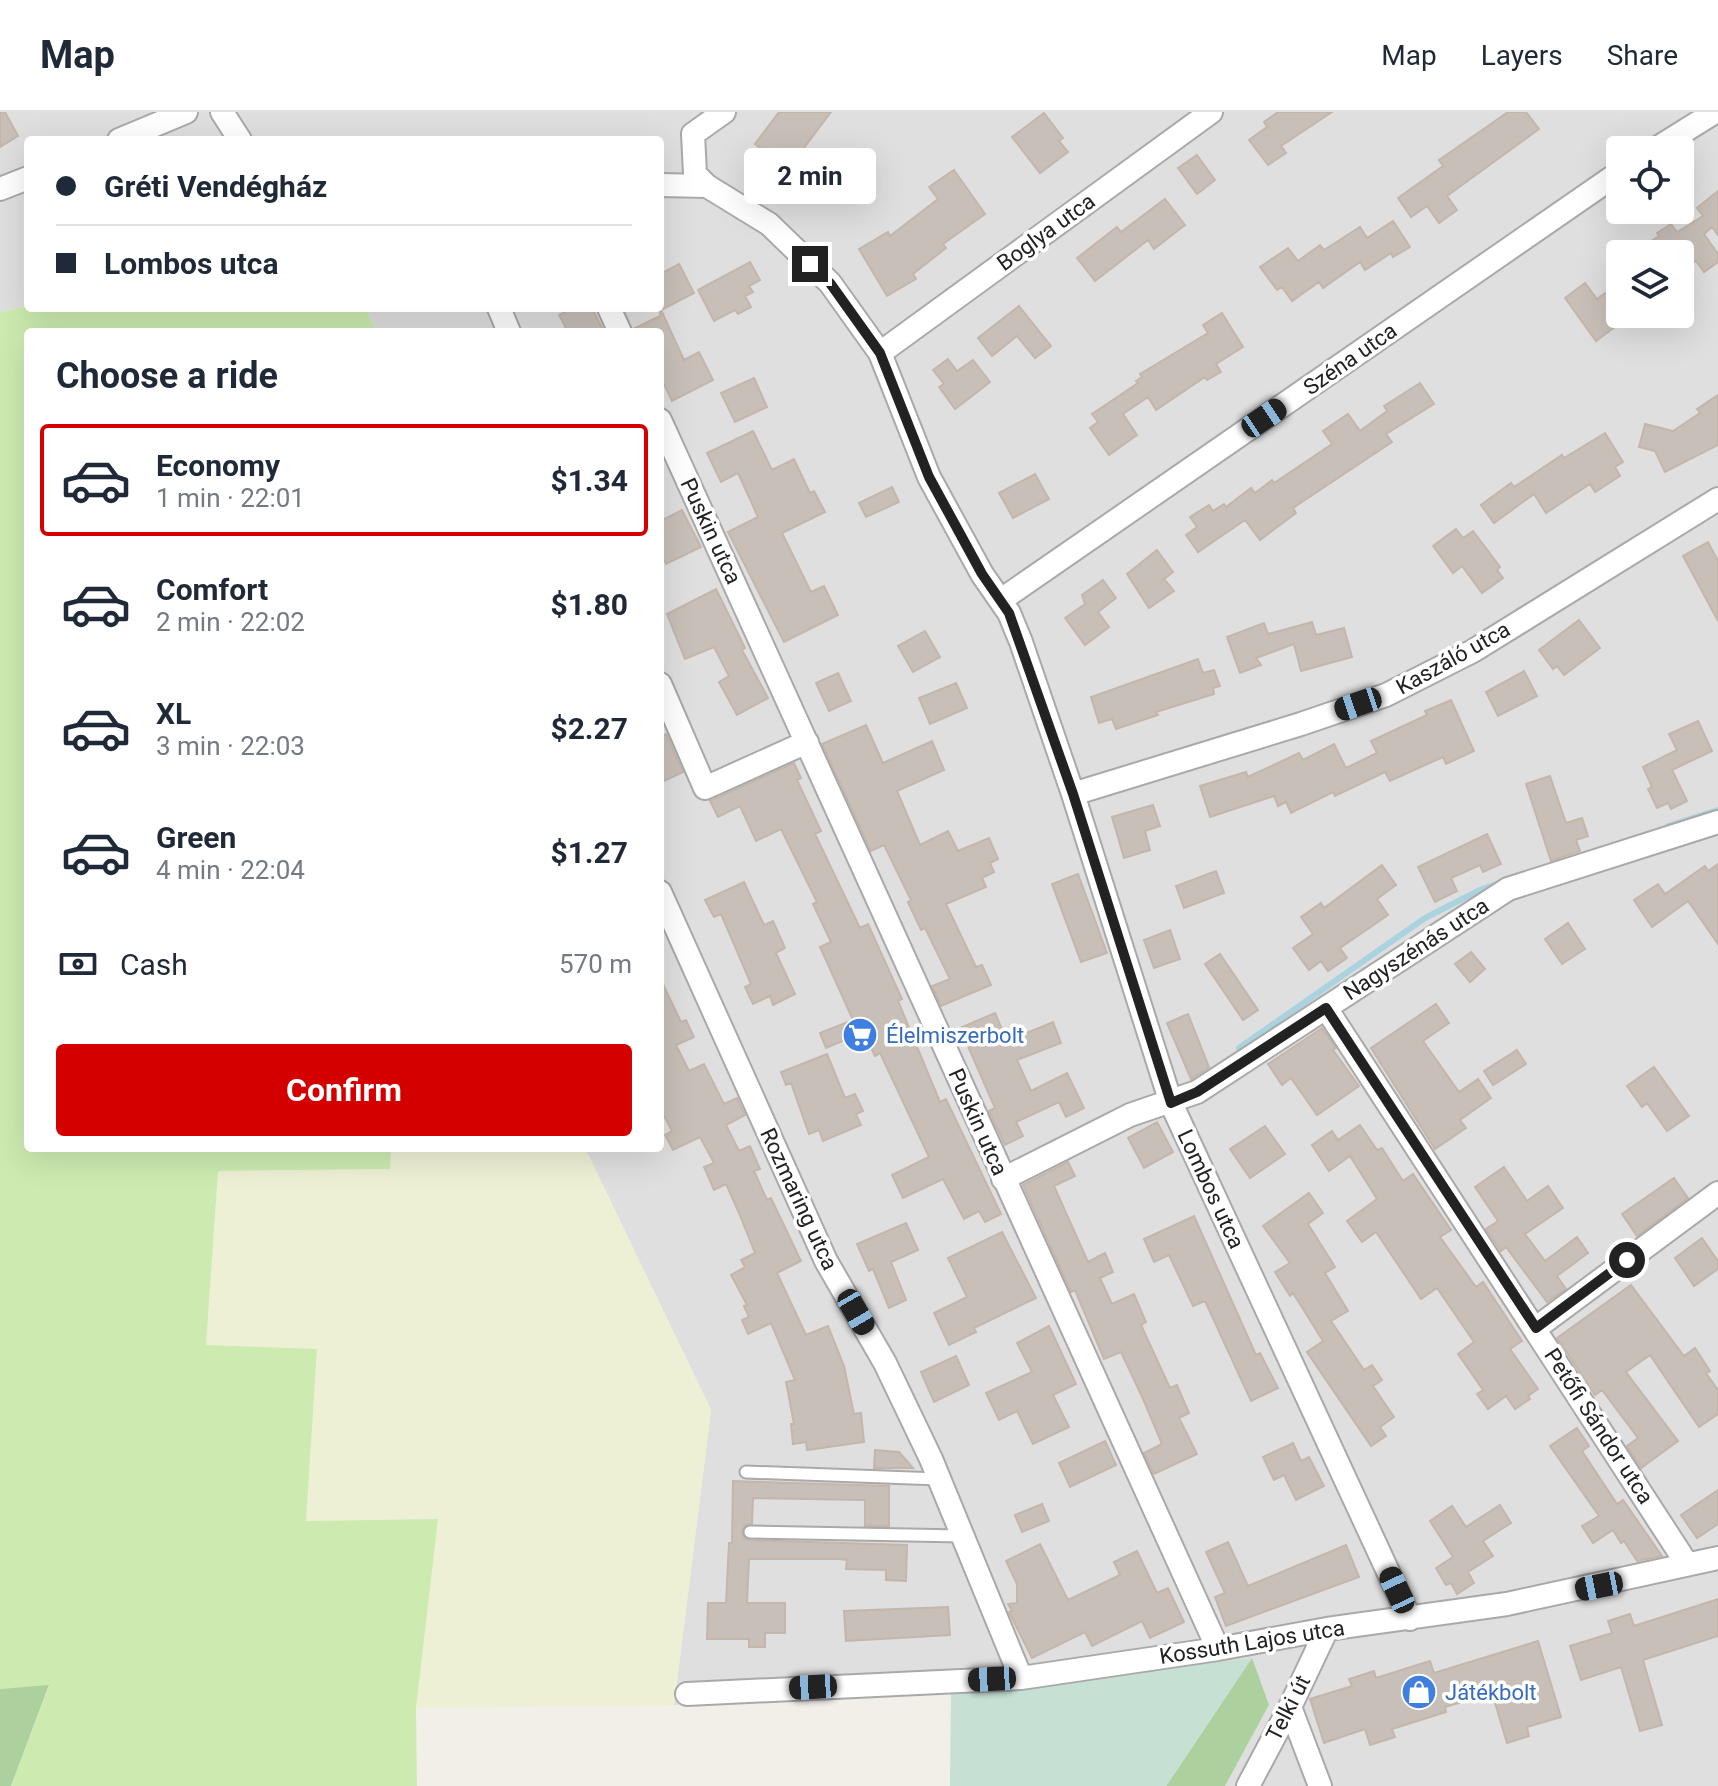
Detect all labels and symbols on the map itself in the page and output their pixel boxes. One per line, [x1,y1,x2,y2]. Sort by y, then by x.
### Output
callout: 2 min [744,148,876,204]
street label: Boglya utca [992,188,1100,276]
route end [792,246,828,282]
street label: Széna utca [1299,318,1401,400]
car [1237,395,1291,441]
street label: Puskin utca [676,474,746,588]
street label: Kaszáló utca [1392,616,1514,700]
car [1331,685,1385,723]
street label: Nagyszénás utca [1339,893,1493,1005]
supermarket icon: Élelmiszerbolt [841,1016,879,1054]
place label: Élelmiszerbolt [886,1023,1024,1048]
street label: Puskin utca [943,1065,1013,1179]
street label: Rozmaring utca [755,1124,843,1274]
street label: Lombos utca [1173,1126,1249,1252]
route start [1609,1242,1645,1278]
car [834,1285,878,1339]
street label: Petőfi Sándor utca [1539,1344,1659,1508]
car [1376,1563,1418,1617]
car [1573,1570,1625,1602]
street label: Kossuth Lajos utca [1158,1615,1346,1669]
car [967,1666,1017,1692]
street label: Telki út [1261,1671,1315,1745]
shop icon: Játékbolt [1400,1673,1438,1711]
car [788,1674,838,1700]
place label: Játékbolt [1445,1680,1537,1705]

